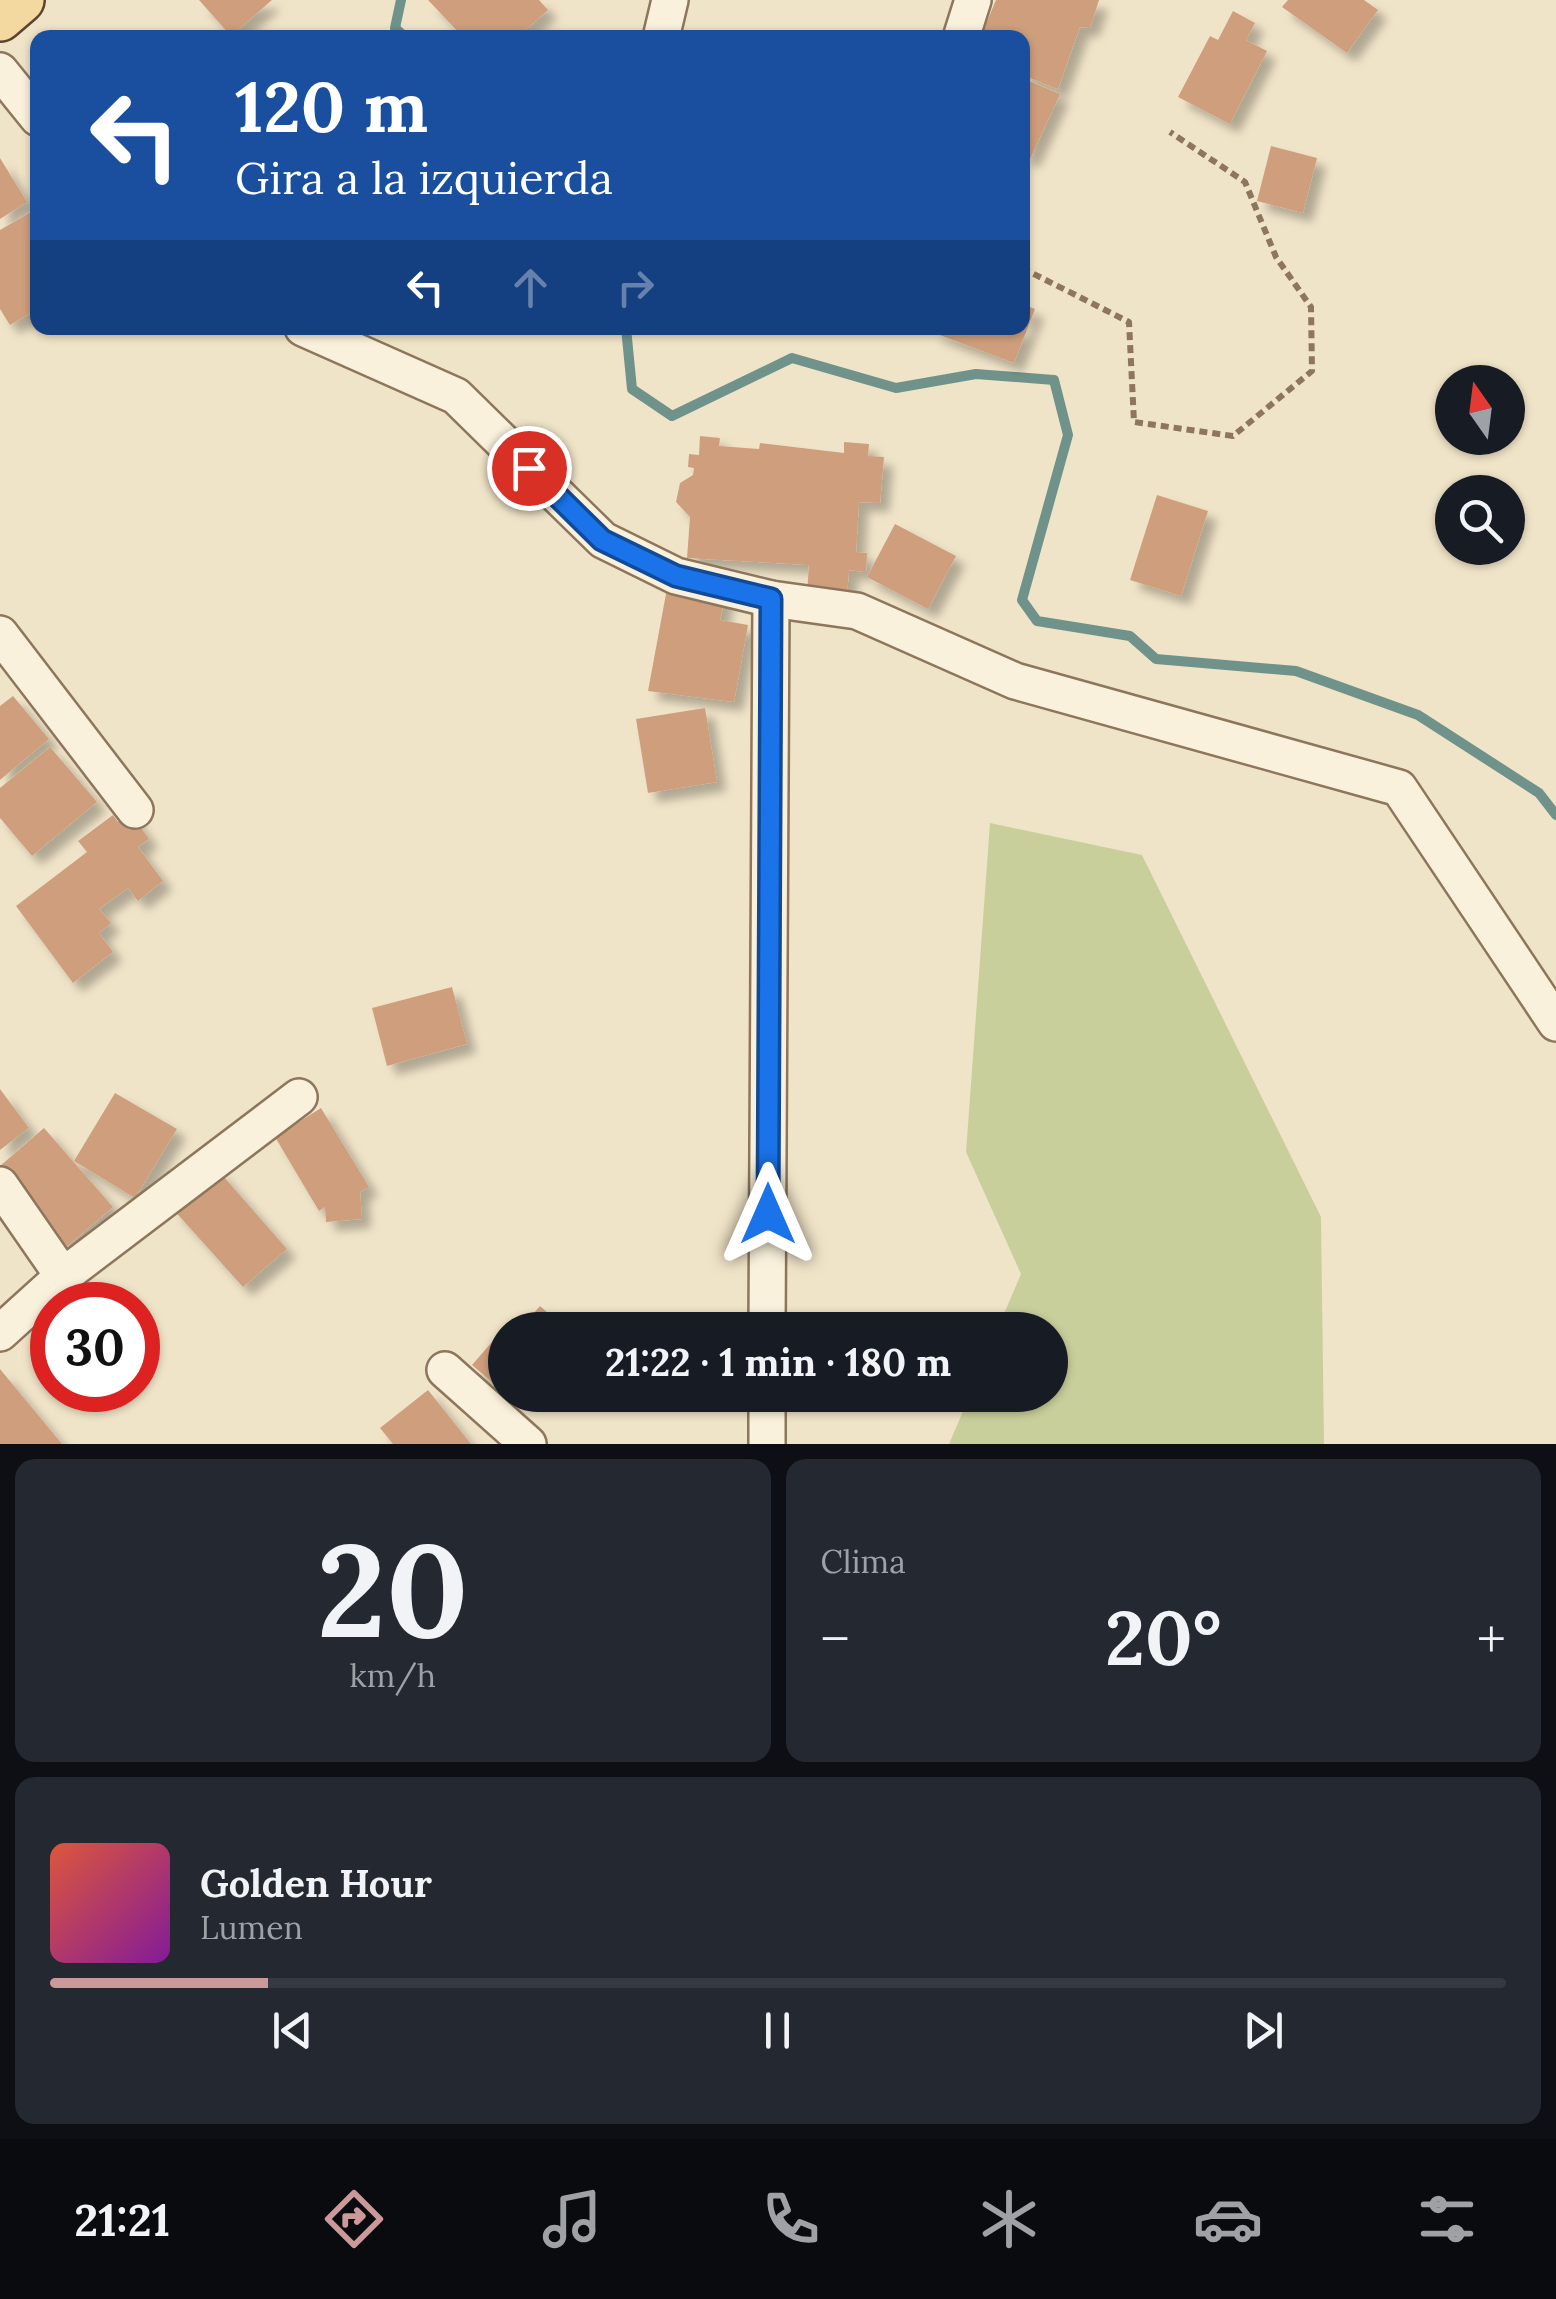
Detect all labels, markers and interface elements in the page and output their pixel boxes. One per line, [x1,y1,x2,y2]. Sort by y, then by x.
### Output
text: 120 m [235,62,428,151]
icon: left [70,70,200,200]
text: Gira a la izquierda [235,149,613,206]
icon: left [398,260,453,315]
icon: ahead [503,260,558,315]
icon: right [608,260,663,315]
north arrow [1435,365,1525,455]
map controls [1435,365,1525,565]
pin [487,426,572,511]
icon: arrive [502,441,557,496]
button: search [1435,475,1525,565]
position arrow [716,1162,820,1266]
speed limit sign: 30 [30,1282,160,1412]
text: 21:22 · 1 min · 180 m [605,1338,951,1386]
text: 20 [317,1506,469,1673]
text: Clima [821,1541,906,1582]
text: 20° [1105,1590,1221,1686]
text: − [821,1604,850,1674]
text: + [1477,1604,1506,1674]
text: km/h [350,1655,436,1696]
text: Golden Hour [200,1859,432,1907]
text: Lumen [200,1907,303,1948]
icon: previous [265,2003,320,2058]
icon: pause [750,2003,805,2058]
icon: next [1236,2003,1291,2058]
icon: directions [319,2184,389,2254]
icon: music [537,2184,607,2254]
icon: phone [756,2184,826,2254]
icon: climate [974,2184,1044,2254]
icon: car [1193,2184,1263,2254]
icon: filters [1412,2184,1482,2254]
text: 21:21 [74,2191,170,2248]

